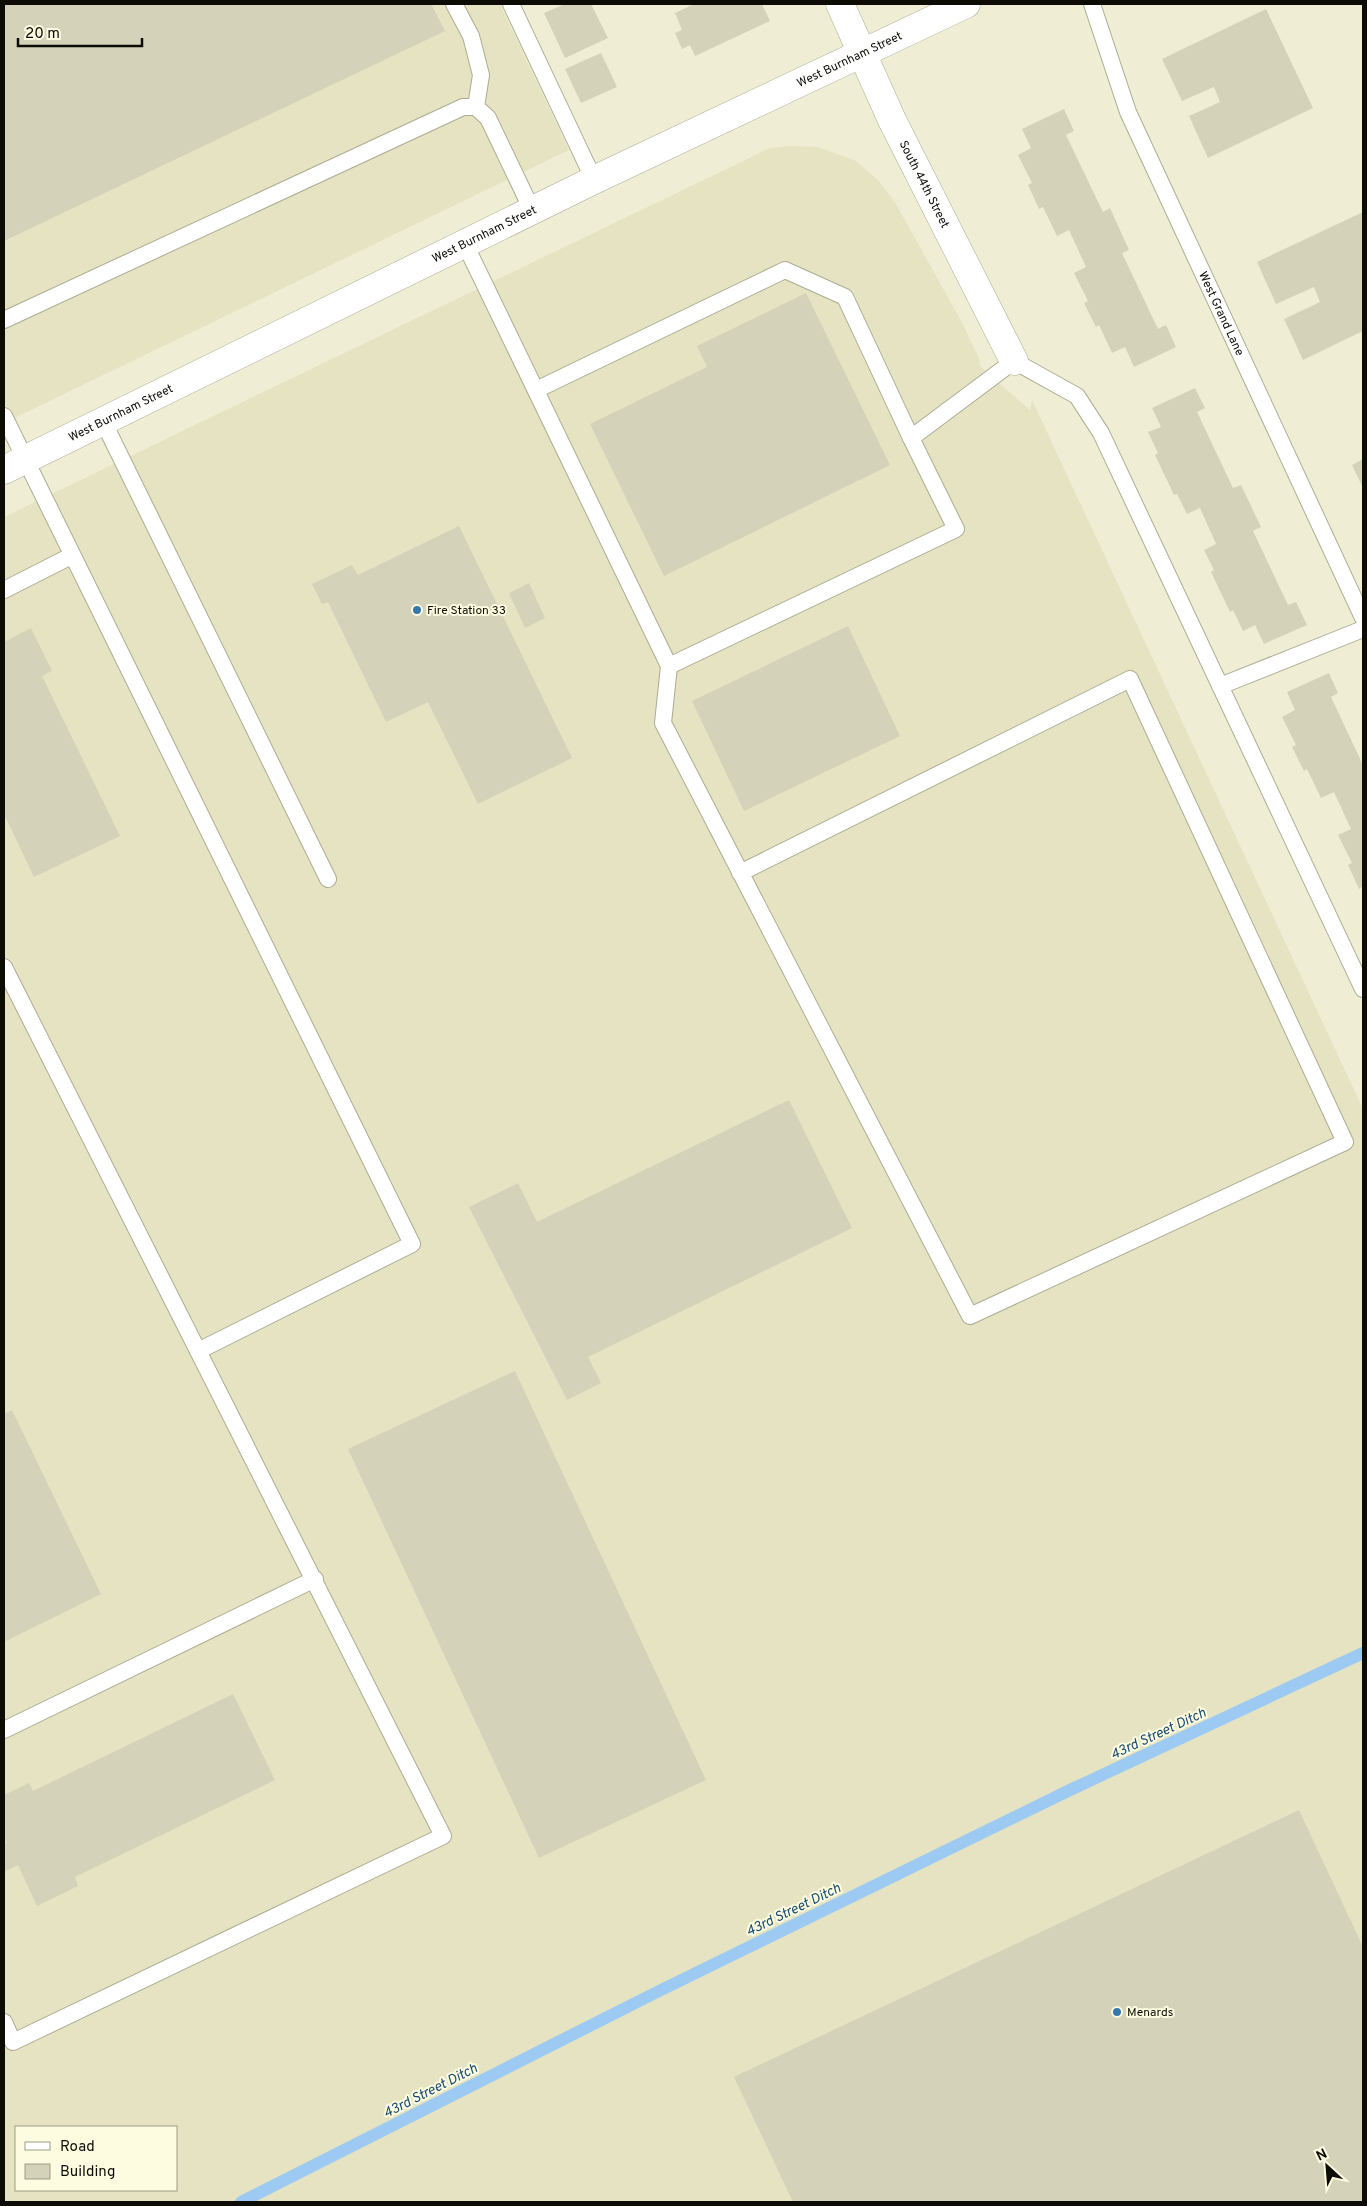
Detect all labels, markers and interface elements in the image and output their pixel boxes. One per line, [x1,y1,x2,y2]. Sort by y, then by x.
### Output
scale bar [18,15,141,47]
text: 20 m [25,25,60,44]
street label: West Burnham Street [795,28,905,92]
street label: South 44th Street [895,138,952,231]
street label: West Burnham Street [430,202,540,267]
street label: West Grand Lane [1194,269,1247,359]
street label: West Burnham Street [66,381,176,446]
place label: Fire Station 33 [427,603,506,619]
marker: Fire Station 33 [411,604,423,616]
water label: 43rd Street Ditch [1108,1705,1209,1764]
water label: 43rd Street Ditch [743,1880,844,1941]
place label: Menards [1127,2005,1173,2021]
marker: Menards [1111,2006,1123,2018]
water label: 43rd Street Ditch [381,2060,481,2122]
legend [15,2126,178,2191]
text: Road [60,2138,95,2157]
north arrow [1302,2141,1352,2191]
text: N [1314,2146,1330,2166]
text: Building [60,2163,115,2182]

